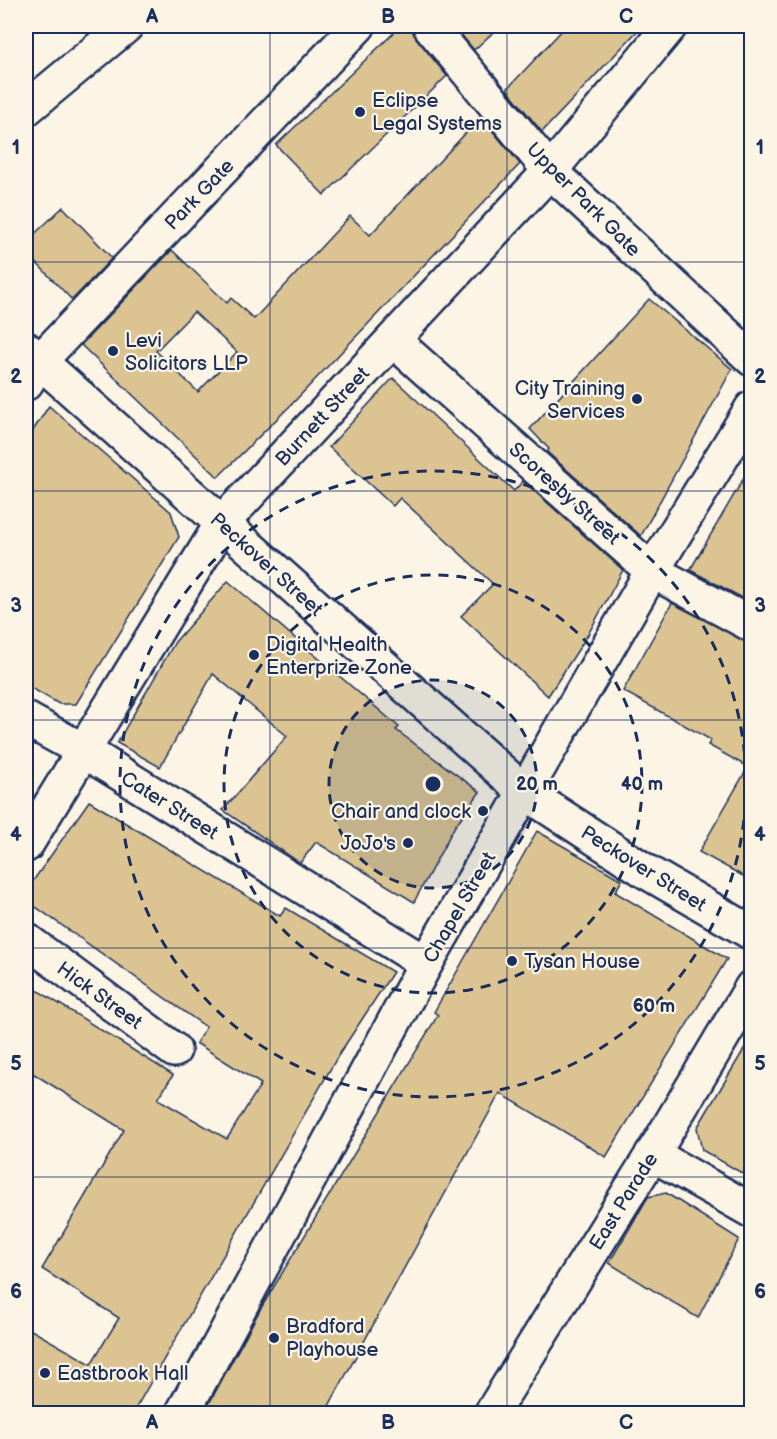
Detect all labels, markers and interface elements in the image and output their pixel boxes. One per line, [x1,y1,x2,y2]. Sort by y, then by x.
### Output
text: A [145,5,159,29]
text: B [381,5,395,29]
text: C [619,5,633,29]
place label: Eclipse Legal Systems [372,89,502,136]
marker: Eclipse Legal Systems [353,105,367,119]
text: 1 [12,136,20,160]
text: 1 [756,136,764,160]
street label: Upper Park Gate [521,138,645,262]
street label: Park Gate [160,154,239,235]
place label: Levi Solicitors LLP [125,329,248,376]
marker: Levi Solicitors LLP [106,344,120,358]
street label: Burnett Street [271,362,375,471]
text: 2 [10,365,22,389]
text: 2 [754,365,766,389]
place label: City Training Services [515,377,625,424]
marker: City Training Services [630,392,644,406]
street label: Scoresby Street [504,438,625,550]
street label: Peckover Street [205,508,328,622]
text: 3 [10,594,22,618]
text: 3 [754,594,766,618]
place label: Digital Health Enterprize Zone [266,633,412,680]
marker: Digital Health Enterprize Zone [247,648,261,662]
street label: Cater Street [116,767,223,845]
centre of rings [423,774,443,794]
text: 20 m [516,774,558,795]
text: 40 m [621,774,663,795]
place label: Chair and clock [331,800,471,824]
marker: Chair and clock [476,804,490,818]
street label: Peckover Street [576,821,711,917]
text: 4 [10,823,22,847]
text: 4 [754,823,766,847]
place label: JoJo's [340,832,396,856]
marker: JoJo's [401,836,415,850]
street label: Chapel Street [418,848,501,967]
place label: Tysan House [524,950,640,974]
marker: Tysan House [505,954,519,968]
street label: Hick Street [52,957,147,1035]
text: 60 m [633,996,675,1017]
text: 5 [10,1052,22,1076]
text: 5 [754,1052,766,1076]
street label: East Parade [584,1148,663,1255]
text: 6 [10,1280,22,1304]
text: 6 [754,1280,766,1304]
place label: Bradford Playhouse [286,1315,379,1362]
marker: Bradford Playhouse [267,1331,281,1345]
place label: Eastbrook Hall [57,1362,188,1386]
marker: Eastbrook Hall [38,1366,52,1380]
text: A [145,1411,159,1435]
text: B [381,1411,395,1435]
text: C [619,1411,633,1435]

